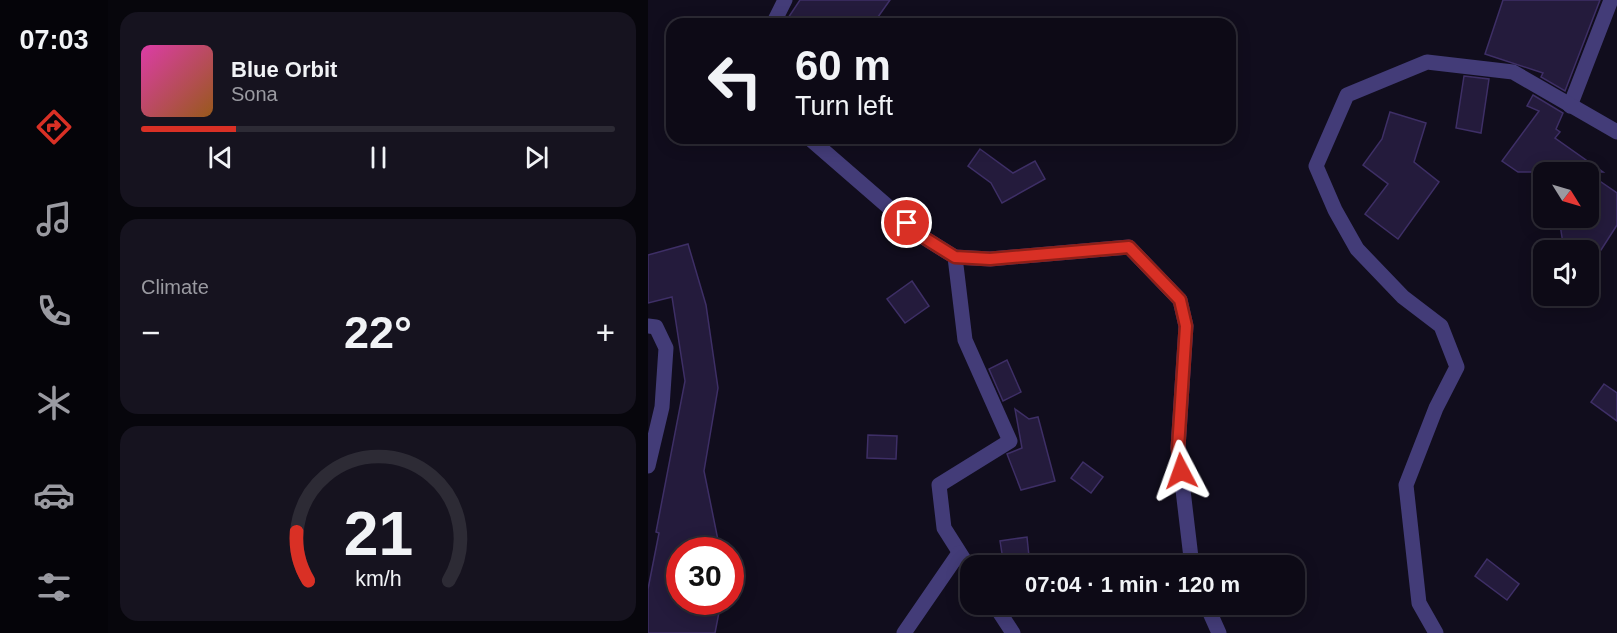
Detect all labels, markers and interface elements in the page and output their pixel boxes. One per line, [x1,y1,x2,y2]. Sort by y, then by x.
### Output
text: 07:03 [19,25,89,55]
icon: left [696,42,774,120]
text: 60 m [795,42,891,89]
text: Blue Orbit [231,57,337,82]
text: Sona [231,83,278,105]
text: Turn left [795,91,893,121]
icon: directions [33,106,75,148]
icon: previous [204,141,237,174]
icon: pause [362,141,395,174]
icon: next [520,141,553,174]
north arrow [1533,162,1599,228]
map controls [1533,162,1599,306]
pin [881,197,932,248]
icon: music [33,198,75,240]
icon: arrive [890,206,923,239]
button: sound [1533,240,1599,306]
text: Climate [141,276,209,298]
icon: phone [33,290,75,332]
text: 22° [344,307,412,358]
text: − [141,314,160,351]
text: + [596,314,615,351]
icon: climate [33,382,75,424]
position arrow [1149,439,1213,503]
icon: car [33,474,75,516]
text: 21 [343,499,413,568]
speed limit sign: 30 [666,537,744,615]
icon: filters [33,566,75,608]
text: km/h [355,567,401,591]
text: 07:04 · 1 min · 120 m [1025,572,1240,597]

